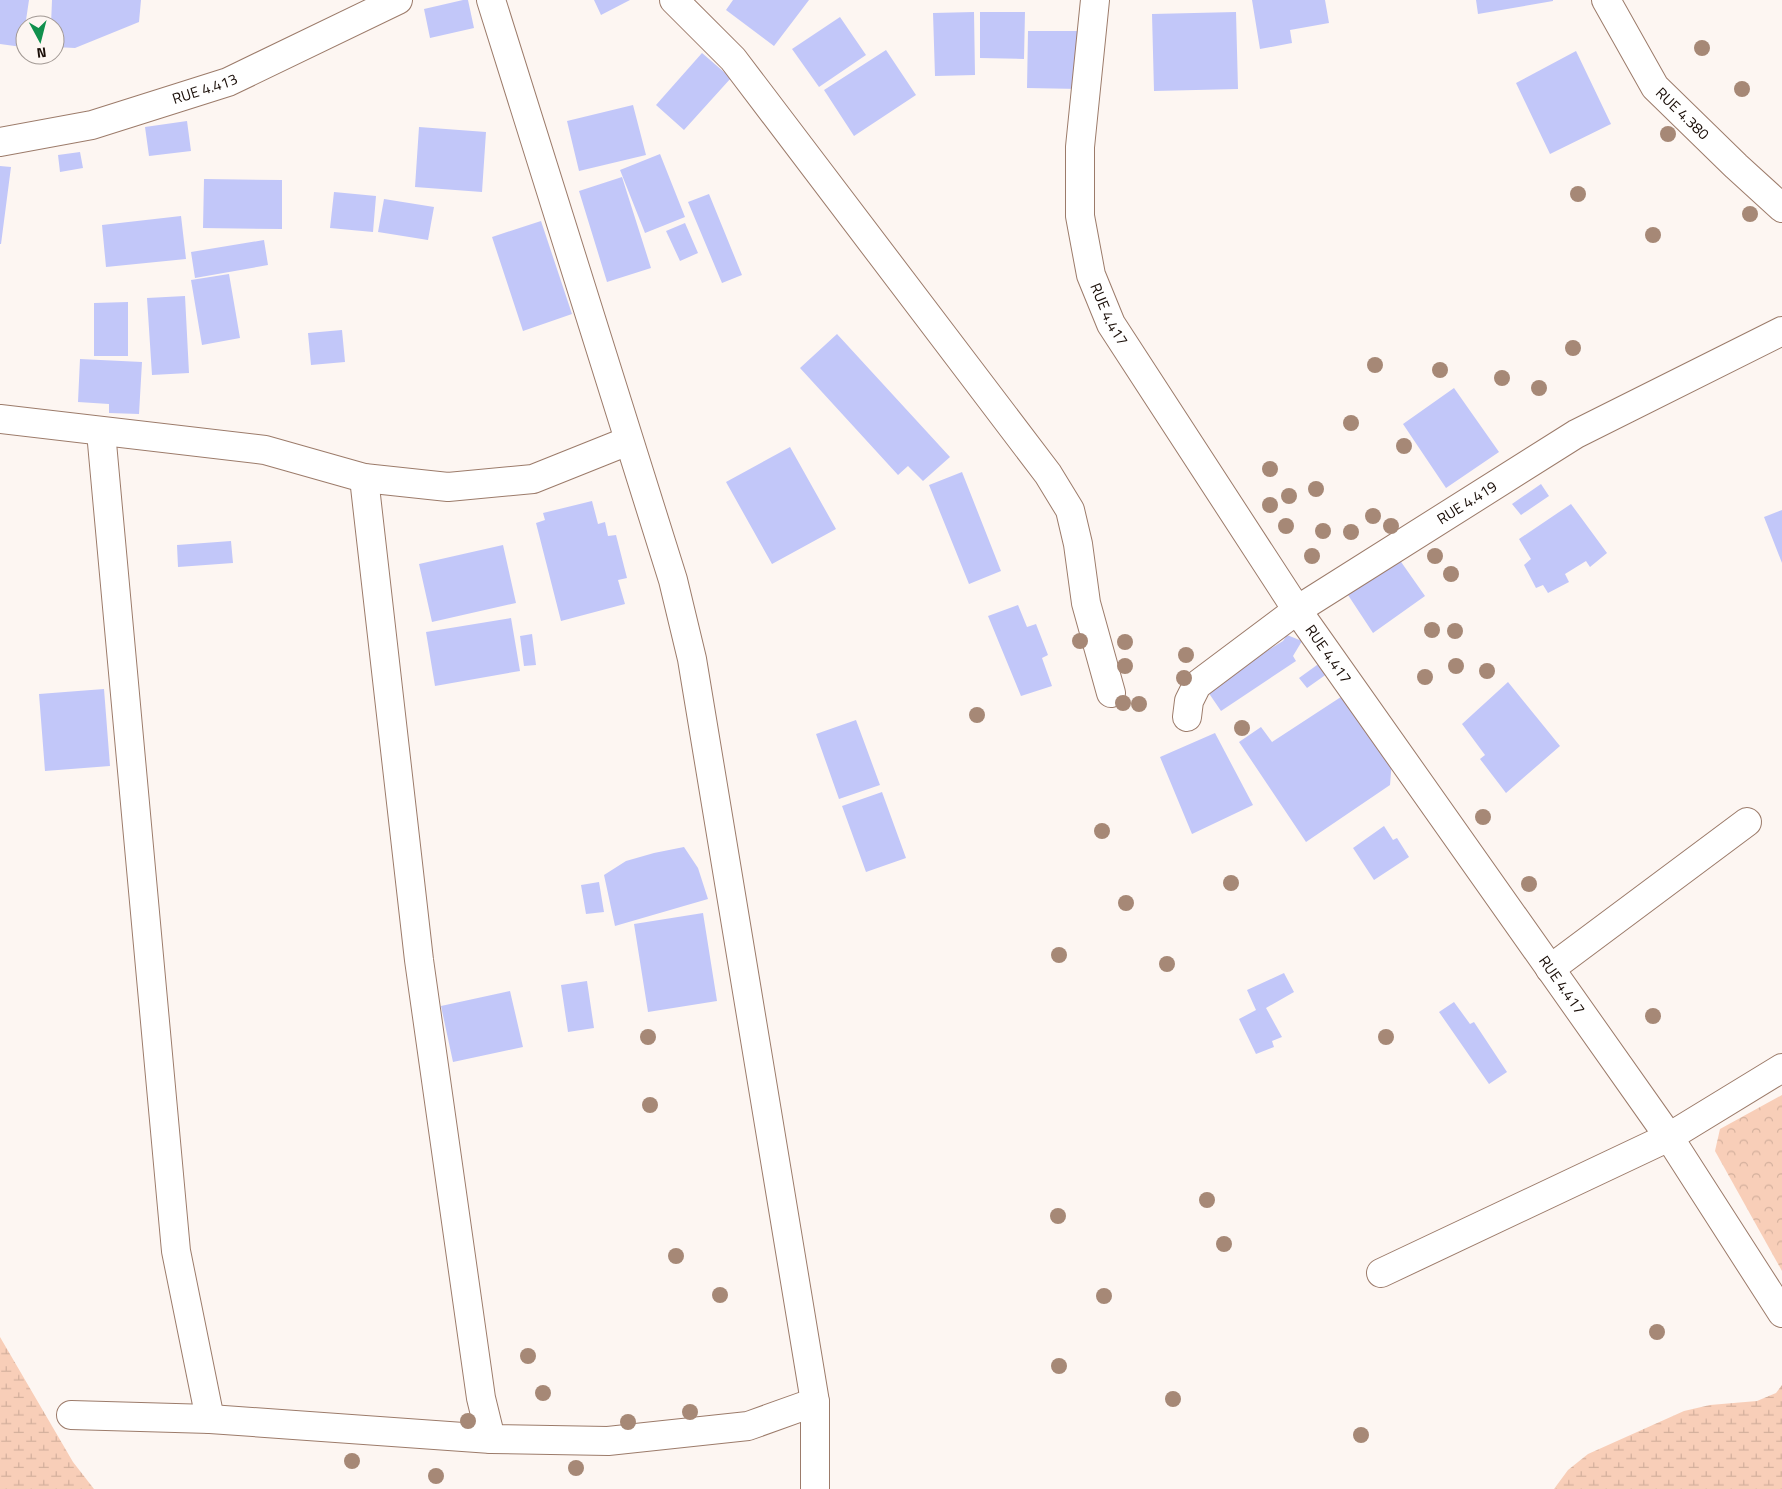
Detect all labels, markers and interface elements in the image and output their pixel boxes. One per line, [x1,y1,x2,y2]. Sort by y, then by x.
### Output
north arrow [15,15,65,65]
text: N [36,42,48,64]
street label: RUE 4.413 [169,67,241,110]
street label: RUE 4.380 [1651,82,1715,145]
street label: RUE 4.417 [1084,279,1134,350]
street label: RUE 4.419 [1432,475,1501,530]
street label: RUE 4.417 [1300,620,1357,688]
street label: RUE 4.417 [1533,951,1591,1019]

